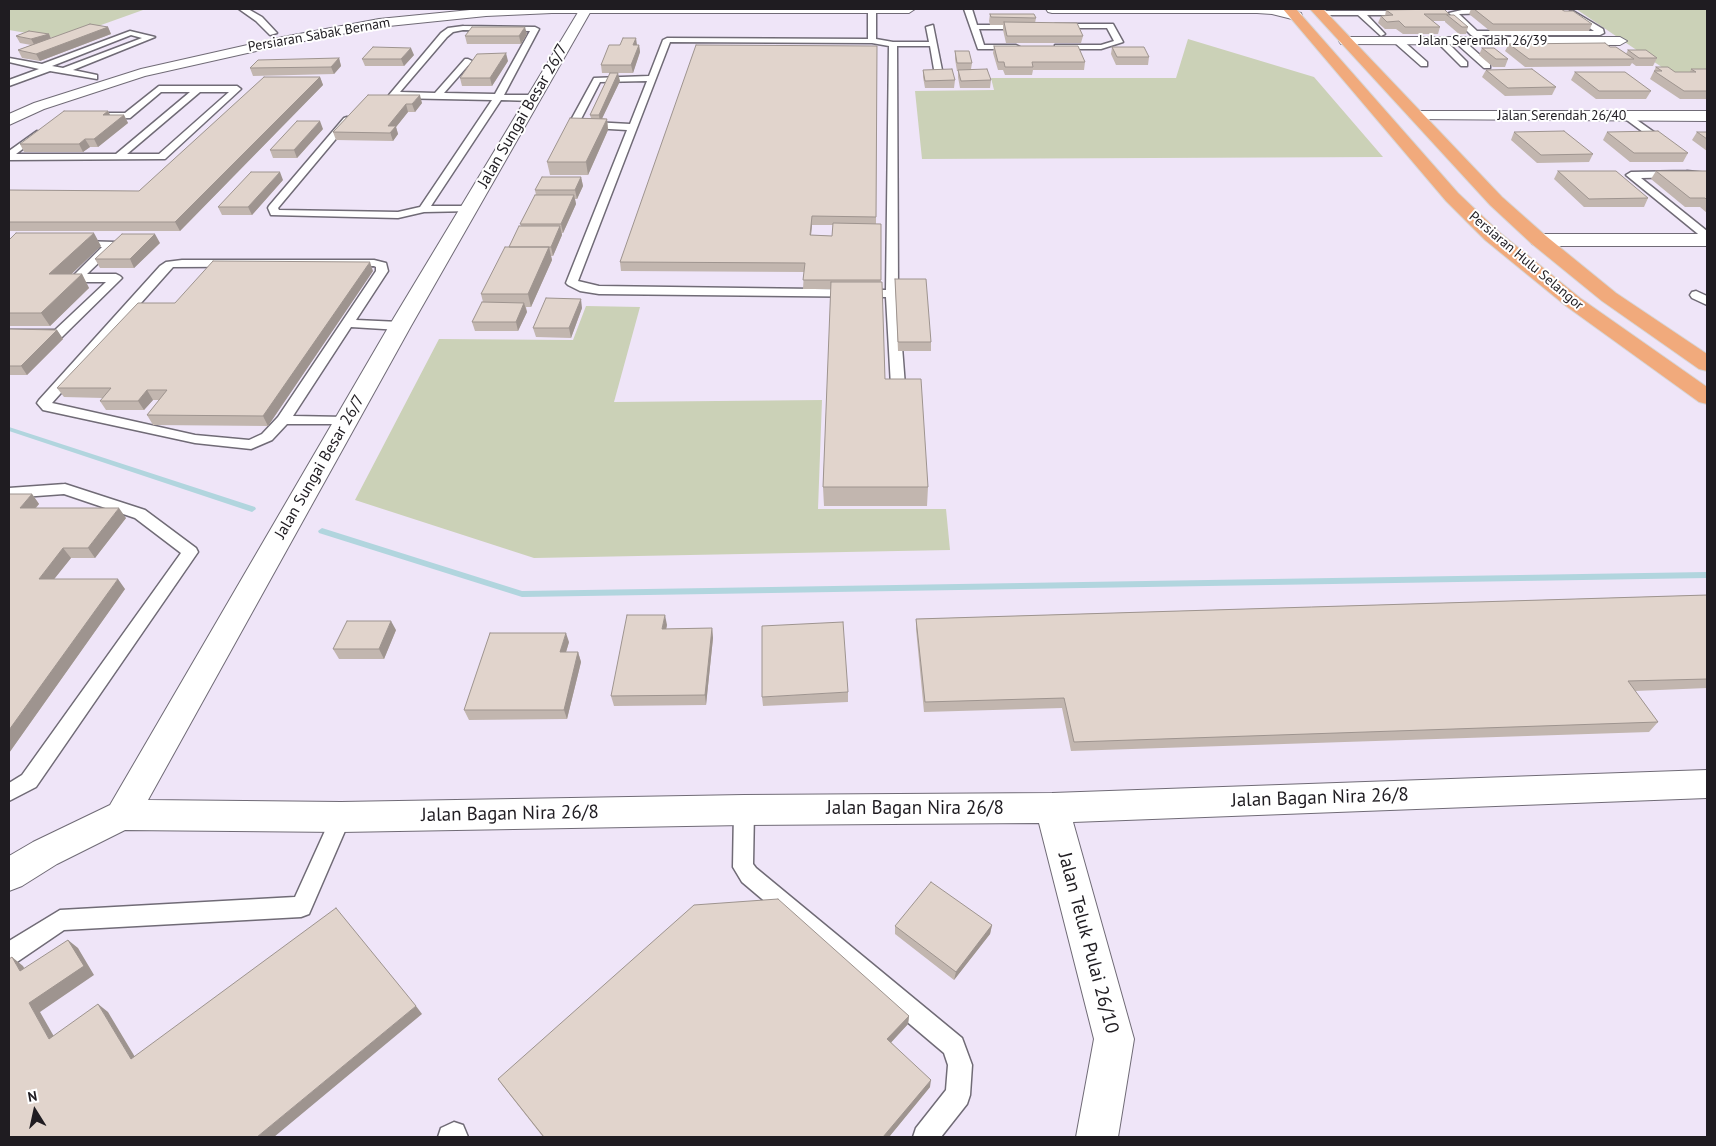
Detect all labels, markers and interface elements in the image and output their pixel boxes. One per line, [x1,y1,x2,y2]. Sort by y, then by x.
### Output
street label: Persiaran Sabak Bernam [247,14,391,56]
street label: Jalan Serendah 26/39 [1419,33,1547,49]
street label: Jalan Sungai Besar 26/7 [474,41,572,191]
street label: Jalan Serendah 26/40 [1498,108,1626,124]
street label: Persiaran Hulu Selangor [1465,208,1587,314]
street label: Jalan Sungai Besar 26/7 [271,392,369,542]
street label: Jalan Bagan Nira 26/8 [1231,784,1409,812]
street label: Jalan Bagan Nira 26/8 [826,798,1004,820]
street label: Jalan Bagan Nira 26/8 [421,801,599,827]
street label: Jalan Teluk Pulai 26/10 [1053,850,1123,1036]
north arrow [10,1086,60,1136]
text: N [26,1087,38,1106]

